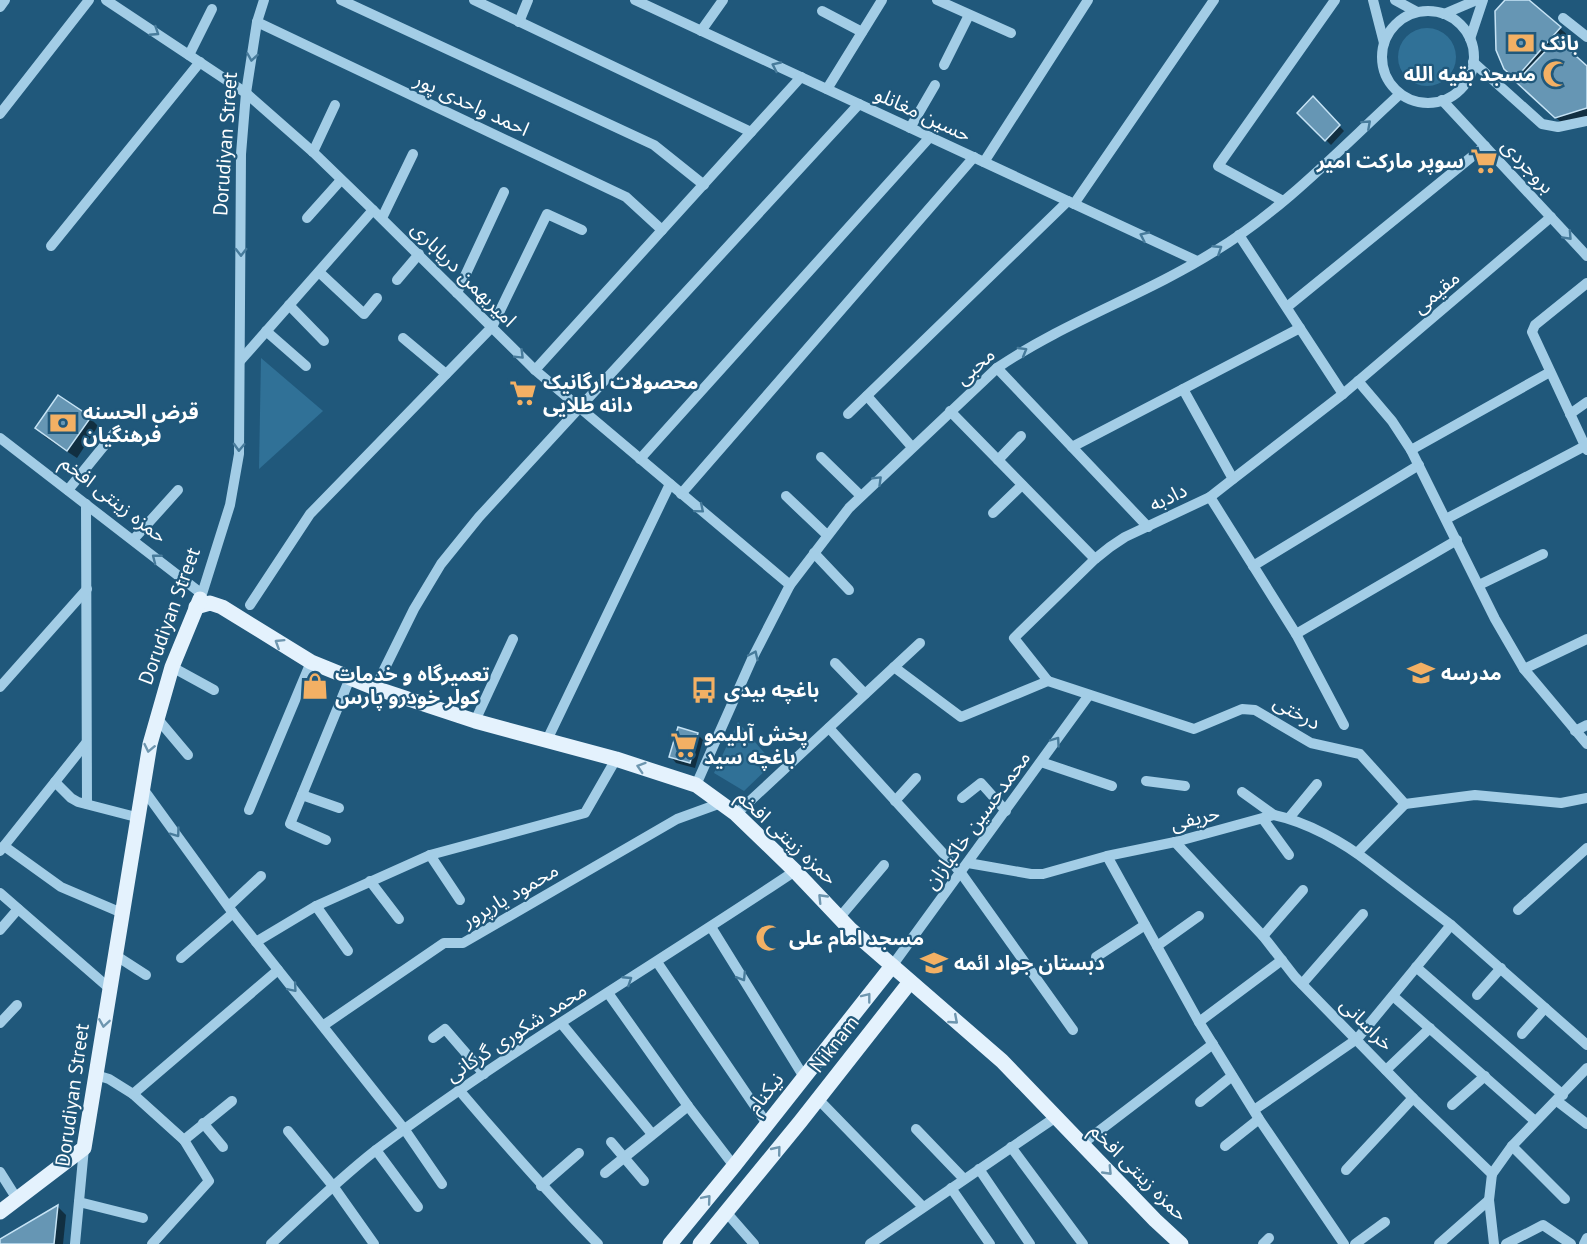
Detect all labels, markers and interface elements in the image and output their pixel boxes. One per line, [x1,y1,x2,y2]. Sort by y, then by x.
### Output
one-way arrow [148,25,159,36]
bank icon: بانک [1506,28,1536,58]
place label: بانک [1541,30,1579,56]
one-way arrow [246,52,259,62]
mosque icon: مسجد بقیه الله [1541,59,1571,89]
one-way arrow [772,61,783,73]
place label: مسجد بقیه الله [1404,61,1536,87]
street label: احمد واحدی پور [410,66,533,142]
street label: Dorudiyan Street [207,71,243,217]
street label: حسین مغانلو [870,80,976,148]
one-way arrow [1360,121,1371,132]
street label: بروجردی [1496,133,1560,199]
supermarket icon: سوپر مارکت امیر [1469,146,1499,176]
place label: سوپر مارکت امیر [1316,148,1464,175]
street label: امیربهمن دریاباری [406,216,522,332]
one-way arrow [1561,229,1572,239]
one-way arrow [1139,232,1150,244]
one-way arrow [1211,246,1222,257]
one-way arrow [235,247,247,256]
street label: مقیمی [1407,265,1465,319]
street label: محبی [950,341,1000,391]
one-way arrow [1017,347,1028,358]
one-way arrow [513,349,524,359]
place label: محصولات ارگانیک دانه طلایی [543,369,698,418]
supermarket icon: محصولات ارگانیک دانه طلایی [508,378,538,408]
place label: قرض الحسنه فرهنگیان [83,399,199,448]
bank icon: قرض الحسنه فرهنگیان [48,408,78,438]
one-way arrow [233,442,245,451]
street label: حمزه زینتی افخم [54,449,173,550]
one-way arrow [871,476,881,487]
street label: دادبه [1145,477,1191,517]
one-way arrow [693,502,704,513]
street label: Dorudiyan Street [132,544,206,688]
one-way arrow [151,554,162,565]
one-way arrow [275,638,285,650]
one-way arrow [747,650,759,661]
school or university icon: مدرسه [1406,658,1436,688]
place label: مدرسه [1441,660,1502,686]
place label: تعمیرگاه و خدمات کولر خودرو پارس [335,661,490,711]
shop icon: تعمیرگاه و خدمات کولر خودرو پارس [300,671,330,701]
bus stop icon: باغچه بیدی [689,675,719,705]
place label: باغچه بیدی [724,677,819,704]
street label: درختی [1269,688,1325,736]
place label: پخش آبلیمو باغچه سید [704,721,808,771]
supermarket icon: پخش آبلیمو باغچه سید [669,730,699,760]
one-way arrow [1049,736,1060,747]
one-way arrow [143,743,156,753]
street label: محمدحسین خاکبازان [918,745,1036,895]
one-way arrow [636,762,647,774]
street label: حمزه زینتی افخم [730,784,843,892]
street label: حریفی [1168,799,1222,837]
one-way arrow [169,826,180,837]
street label: محمود یارپرور [456,857,563,934]
one-way arrow [818,895,829,905]
mosque icon: مسجد امام علی [754,923,784,953]
place label: مسجد امام علی [789,925,924,953]
school or university icon: دبستان جواد ائمه [919,948,949,978]
place label: دبستان جواد ائمه [954,950,1105,976]
one-way arrow [734,971,746,981]
one-way arrow [622,976,632,988]
street label: محمد شکوری گرکانی [440,977,592,1087]
one-way arrow [286,981,297,992]
one-way arrow [860,992,871,1003]
street label: خراسانی [1335,992,1399,1056]
street label: Niknam [804,1010,864,1078]
one-way arrow [947,1013,958,1024]
one-way arrow [98,1019,110,1028]
street label: Dorudiyan Street [49,1022,95,1168]
street label: نیکنام [741,1067,791,1120]
street label: حمزه زینتی افخم [1083,1117,1194,1228]
one-way arrow [770,1146,781,1157]
one-way arrow [1101,1165,1112,1175]
one-way arrow [700,1195,711,1206]

